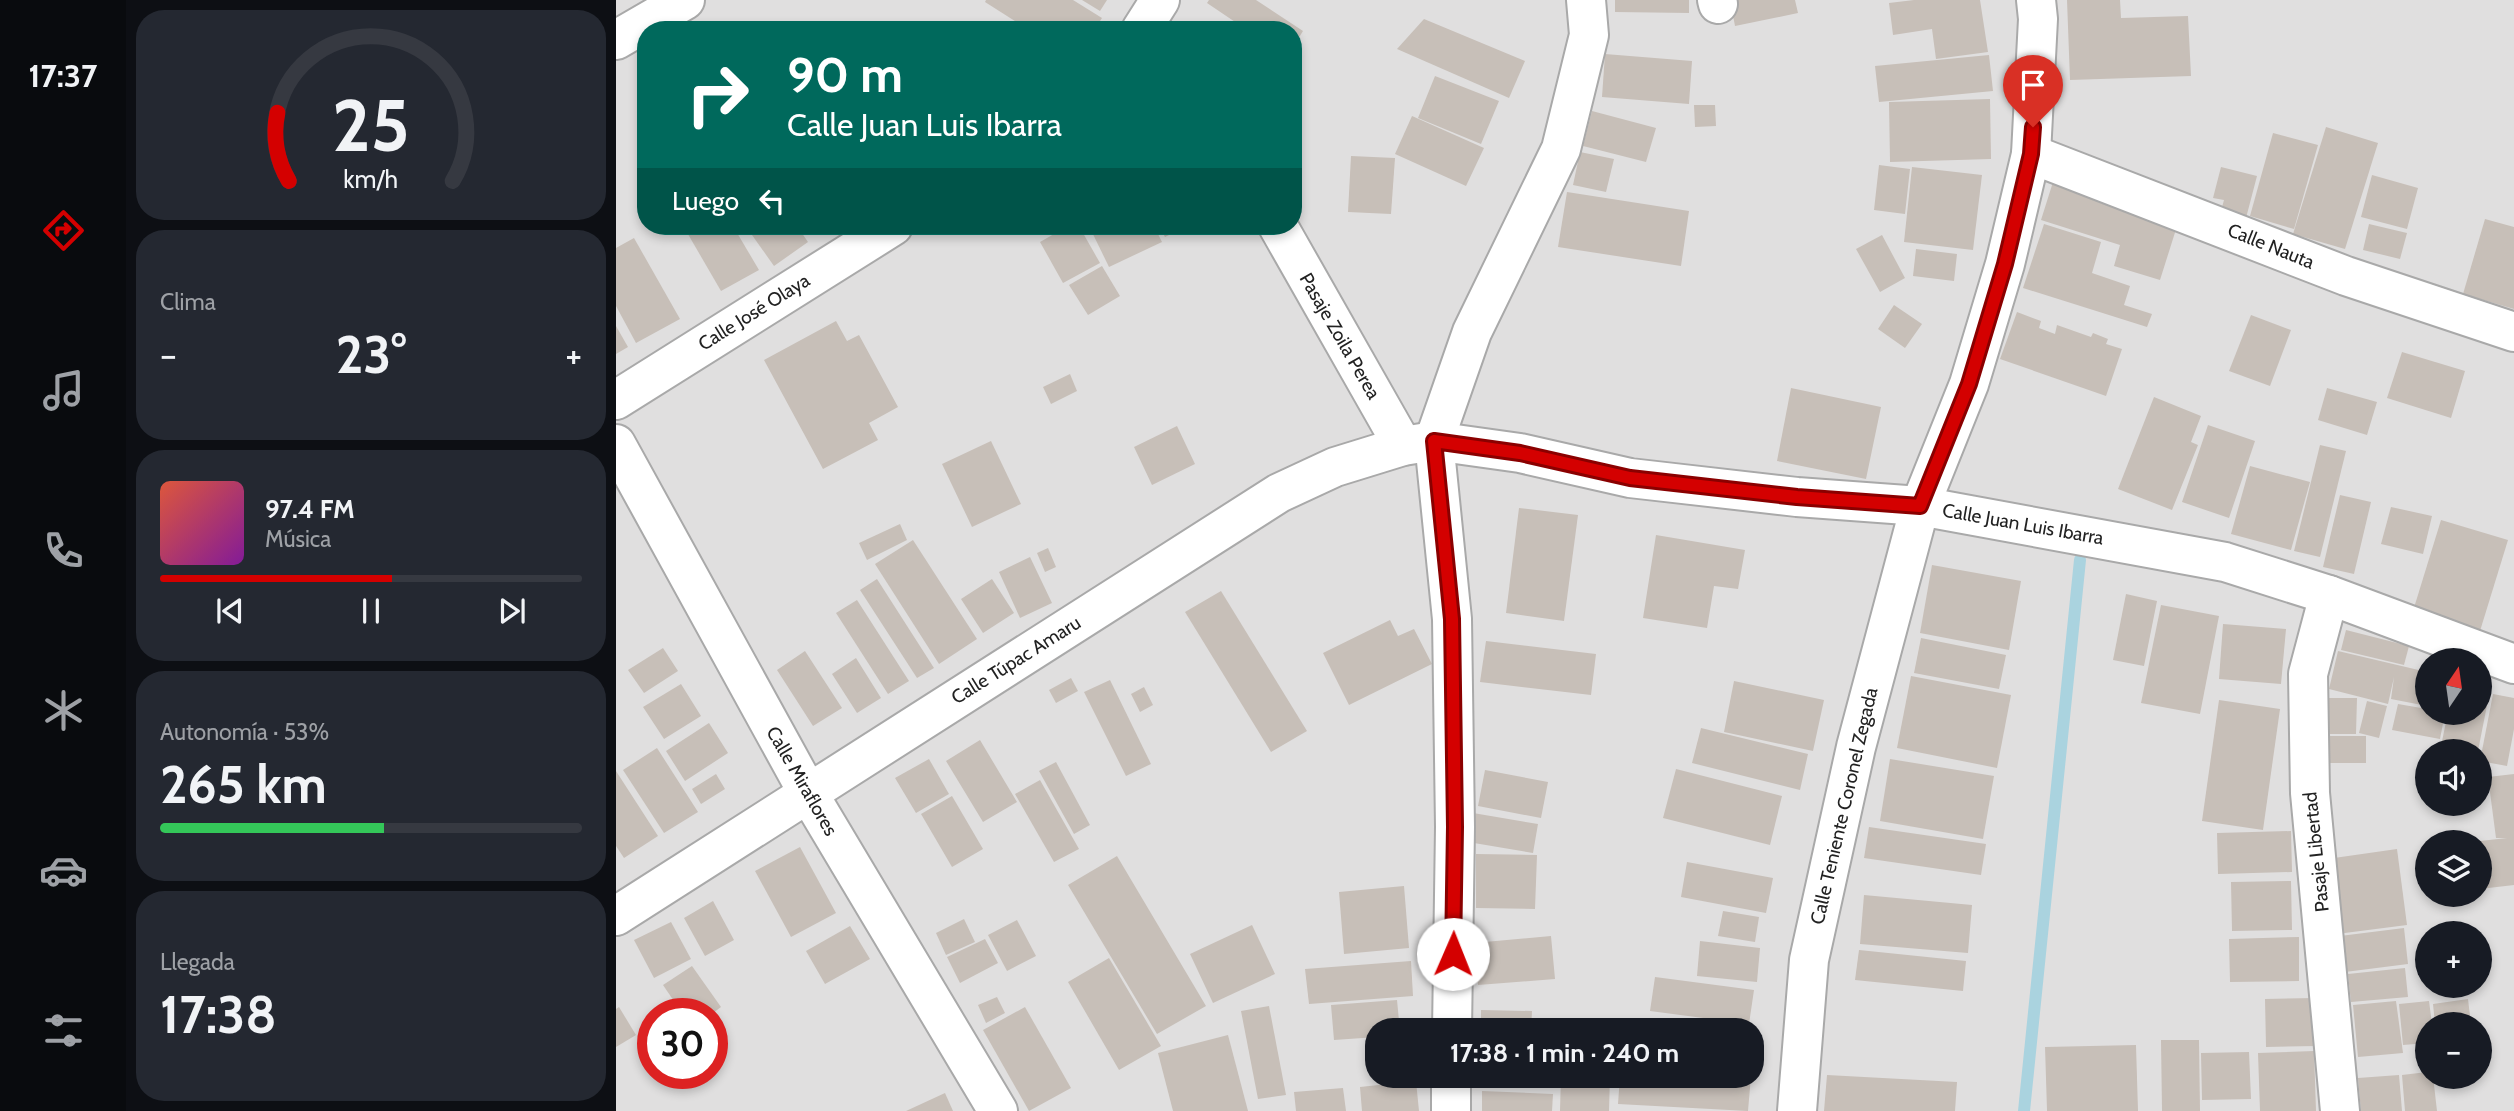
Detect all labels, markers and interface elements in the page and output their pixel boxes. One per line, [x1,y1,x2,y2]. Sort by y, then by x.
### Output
text: 90 m [787,45,903,104]
icon: right [672,49,763,140]
pin [2003,55,2063,127]
text: 17:37 [29,56,97,95]
icon: arrive [2014,66,2052,104]
text: 25 [332,81,410,169]
text: Calle Juan Luis Ibarra [787,105,1062,144]
text: km/h [344,164,398,194]
icon: left [753,182,791,220]
text: Luego [672,185,739,217]
icon: directions [39,206,88,255]
street label: Calle Nauta [2224,218,2318,274]
street label: Calle José Olaya [694,269,814,355]
street label: Pasaje Zoila Perea [1295,269,1385,403]
text: Clima [160,288,216,316]
text: 23° [336,323,406,386]
text: − [160,331,177,378]
text: + [565,331,582,378]
icon: music [39,366,88,415]
text: 97.4 FM [265,493,355,525]
street label: Calle Juan Luis Ibarra [1941,499,2105,549]
text: Música [265,525,331,553]
icon: phone [39,526,88,575]
icon: previous [211,592,249,630]
icon: pause [352,592,390,630]
icon: next [493,592,531,630]
street label: Calle Túpac Amaru [947,611,1085,709]
north arrow [2415,648,2492,724]
map controls [2415,648,2492,1089]
street label: Calle Teniente Coronel Zegada [1806,685,1882,927]
icon: climate [39,686,88,735]
text: Autonomía · 53% [160,718,329,746]
street label: Calle Miraflores [761,722,843,840]
button: sound [2415,739,2492,816]
text: 265 km [160,753,327,816]
street label: Pasaje Libertad [2298,791,2334,913]
button: layers [2415,830,2492,907]
icon: car [39,846,88,895]
position arrow [1416,917,1490,991]
button: + [2415,921,2492,998]
text: Llegada [160,948,235,976]
text: 17:38 [160,983,277,1046]
speed limit sign: 30 [637,998,728,1089]
icon: filters [39,1006,88,1055]
button: − [2415,1012,2492,1089]
text: 17:38 · 1 min · 240 m [1450,1037,1679,1069]

